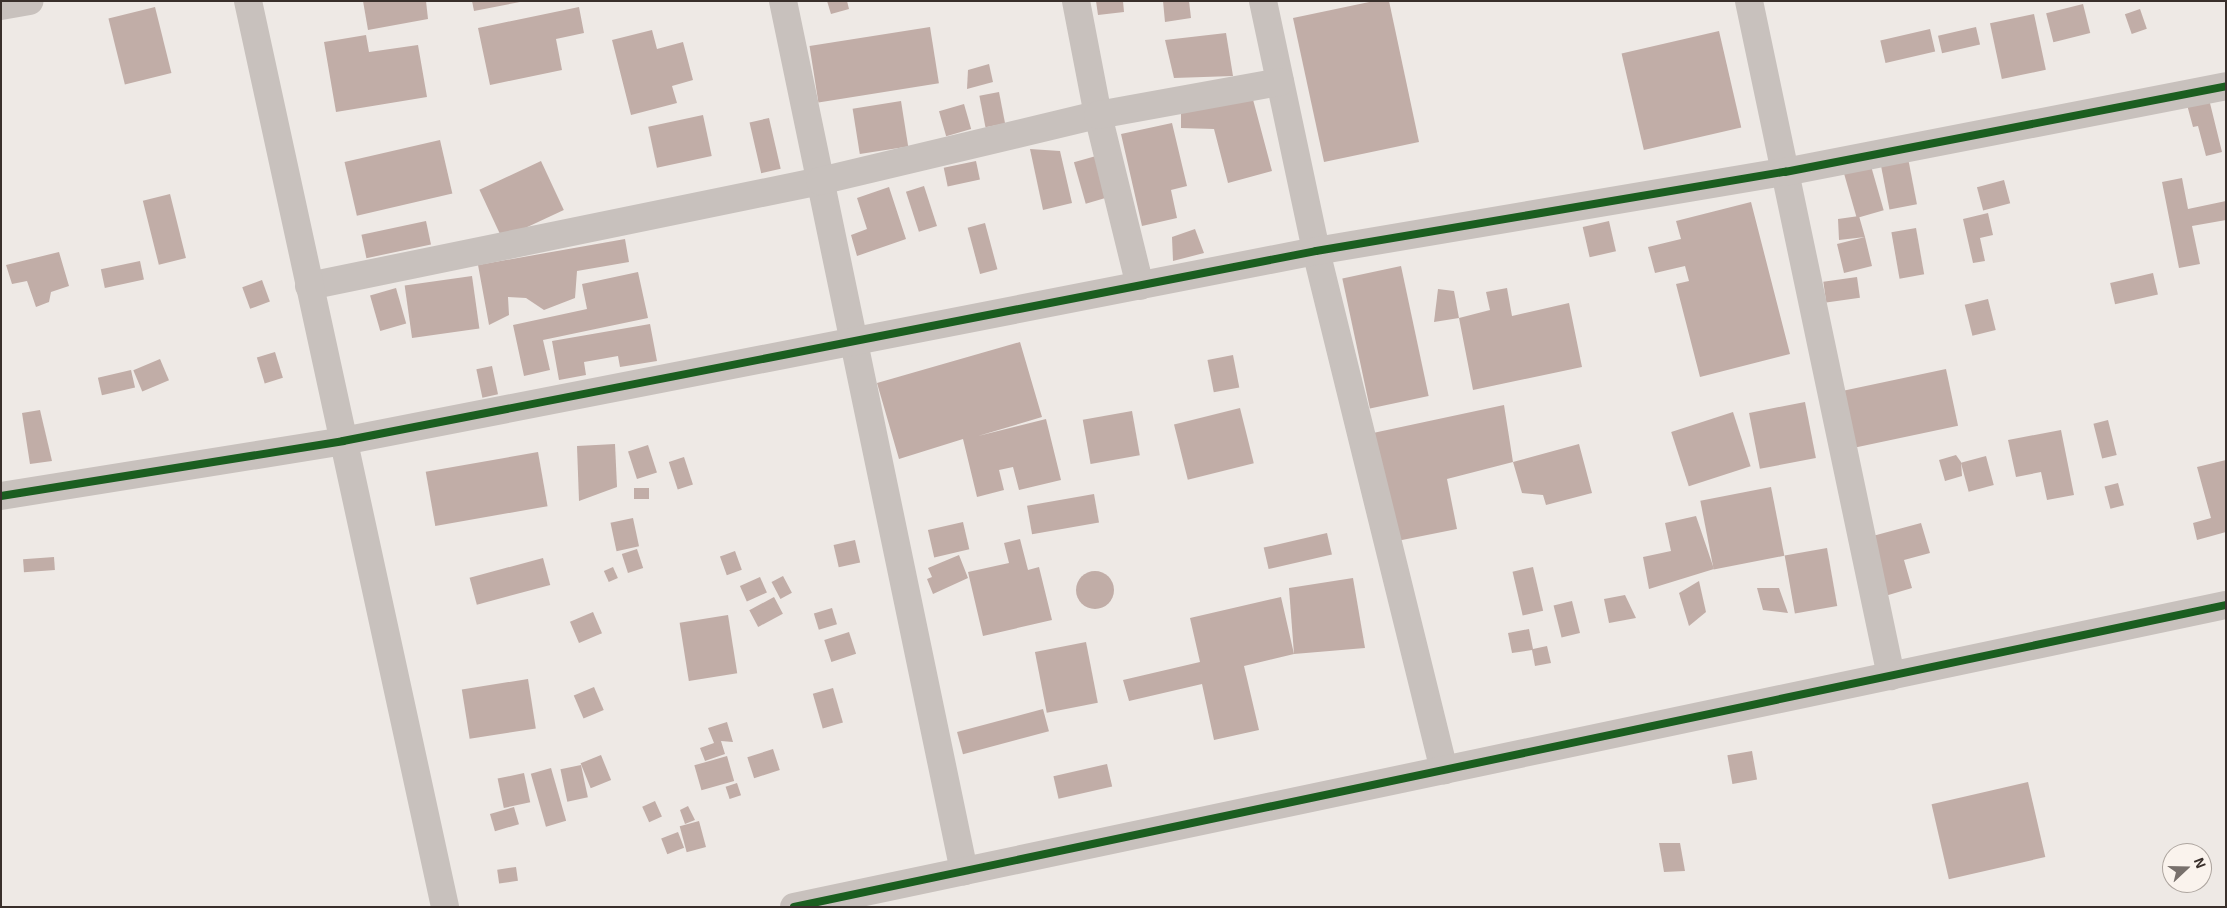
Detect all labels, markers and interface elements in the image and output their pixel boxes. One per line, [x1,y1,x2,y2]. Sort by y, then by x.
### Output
north arrow [2162,843,2212,893]
text: N [2191,855,2210,871]

